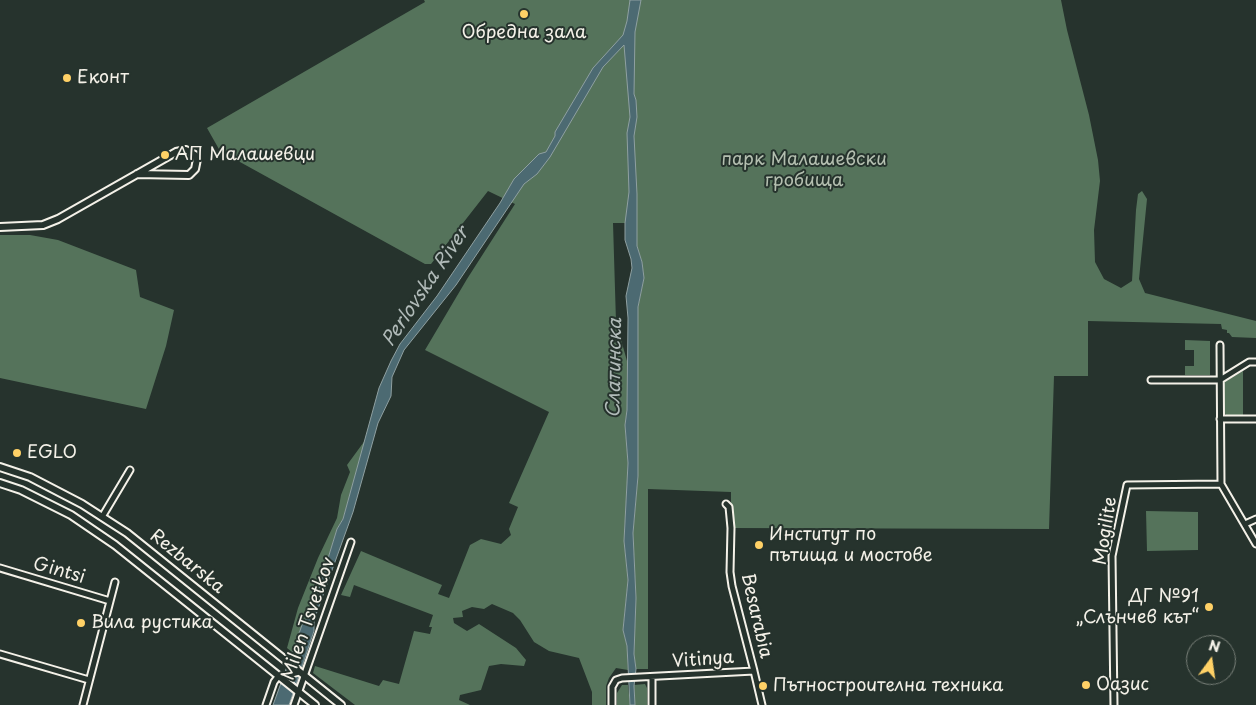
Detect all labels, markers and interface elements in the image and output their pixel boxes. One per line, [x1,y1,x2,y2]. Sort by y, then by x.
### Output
marker: Обредна зала [518,8,530,20]
place label: Обредна зала [462,22,586,44]
place label: Еконт [77,67,129,89]
marker: Еконт [61,72,73,84]
place label: АП Малашевци [175,144,315,166]
marker: АП Малашевци [159,149,171,161]
park label: парк Малашевски гробища [721,149,887,192]
water label: Perlovska River [378,223,474,351]
water label: Слатинска [603,318,627,418]
place label: EGLO [27,442,77,464]
marker: EGLO [11,447,23,459]
street label: Mogilite [1090,495,1122,567]
place label: Институт по пътища и мостове [769,524,933,566]
street label: Rezbarska [145,525,229,599]
marker: Институт по пътища и мостове [753,539,765,551]
street label: Gintsi [30,553,88,589]
street label: Milen Tsvetkov [278,555,340,683]
street label: Besarabia [736,571,776,661]
place label: ДГ №91 „Слънчев кът“ [1076,586,1199,628]
marker: ДГ №91 „Слънчев кът“ [1203,601,1215,613]
place label: Вила рустика [91,612,213,634]
marker: Вила рустика [75,617,87,629]
text: N [1207,634,1222,657]
north arrow [1186,635,1236,685]
street label: Vitinya [671,647,735,673]
place label: Оазис [1096,674,1149,696]
place label: Пътностроителна техника [773,675,1003,697]
marker: Оазис [1080,679,1092,691]
marker: Пътностроителна техника [757,680,769,692]

